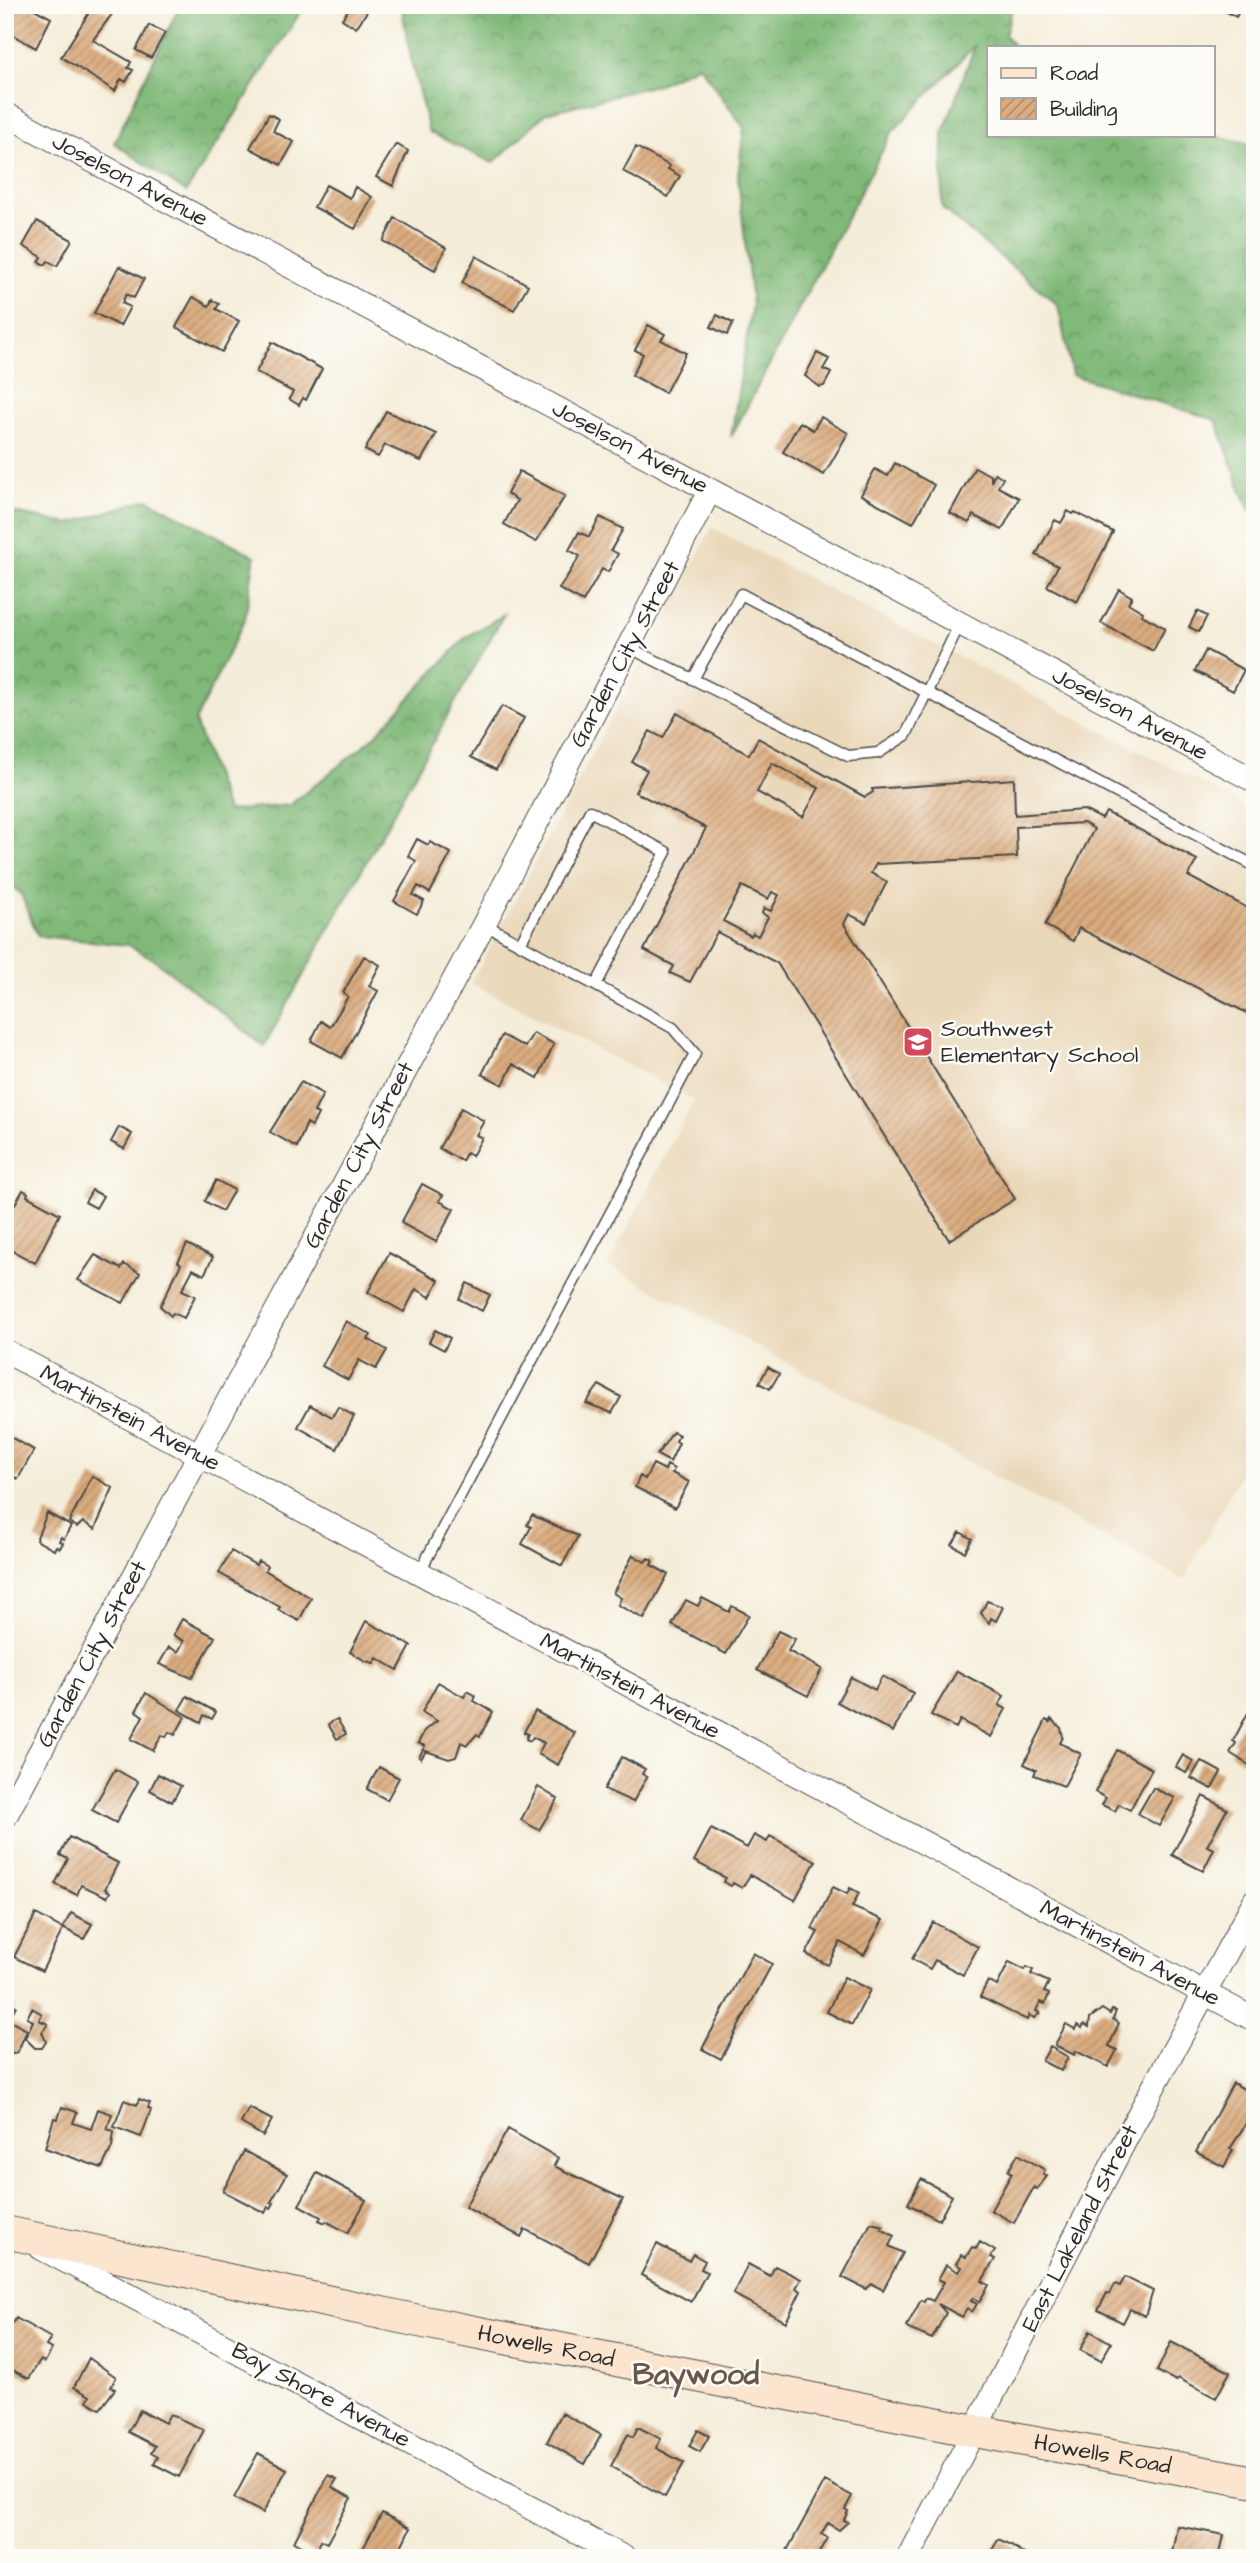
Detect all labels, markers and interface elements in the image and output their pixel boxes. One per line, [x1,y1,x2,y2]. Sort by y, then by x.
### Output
legend [987,46,1214,136]
text: Road [1050,59,1098,88]
text: Building [1050,95,1118,126]
street label: Joselson Avenue [46,125,214,235]
street label: Joselson Avenue [546,392,714,502]
street label: Garden City Street [562,554,689,753]
street label: Joselson Avenue [1046,659,1214,769]
place label: Southwest Elementary School [941,1013,1138,1072]
school or university icon: Southwest Elementary School [901,1025,935,1059]
street label: Garden City Street [296,1055,423,1254]
street label: Martinstein Avenue [34,1357,226,1479]
street label: Garden City Street [29,1554,156,1753]
street label: Martinstein Avenue [534,1625,726,1747]
street label: Martinstein Avenue [1034,1892,1226,2014]
street label: East Lakeland Street [1014,2118,1146,2337]
street label: Howells Road [475,2317,617,2375]
street label: Bay Shore Avenue [226,2334,416,2457]
district label: Baywood [633,2354,760,2398]
street label: Howells Road [1032,2426,1174,2482]

